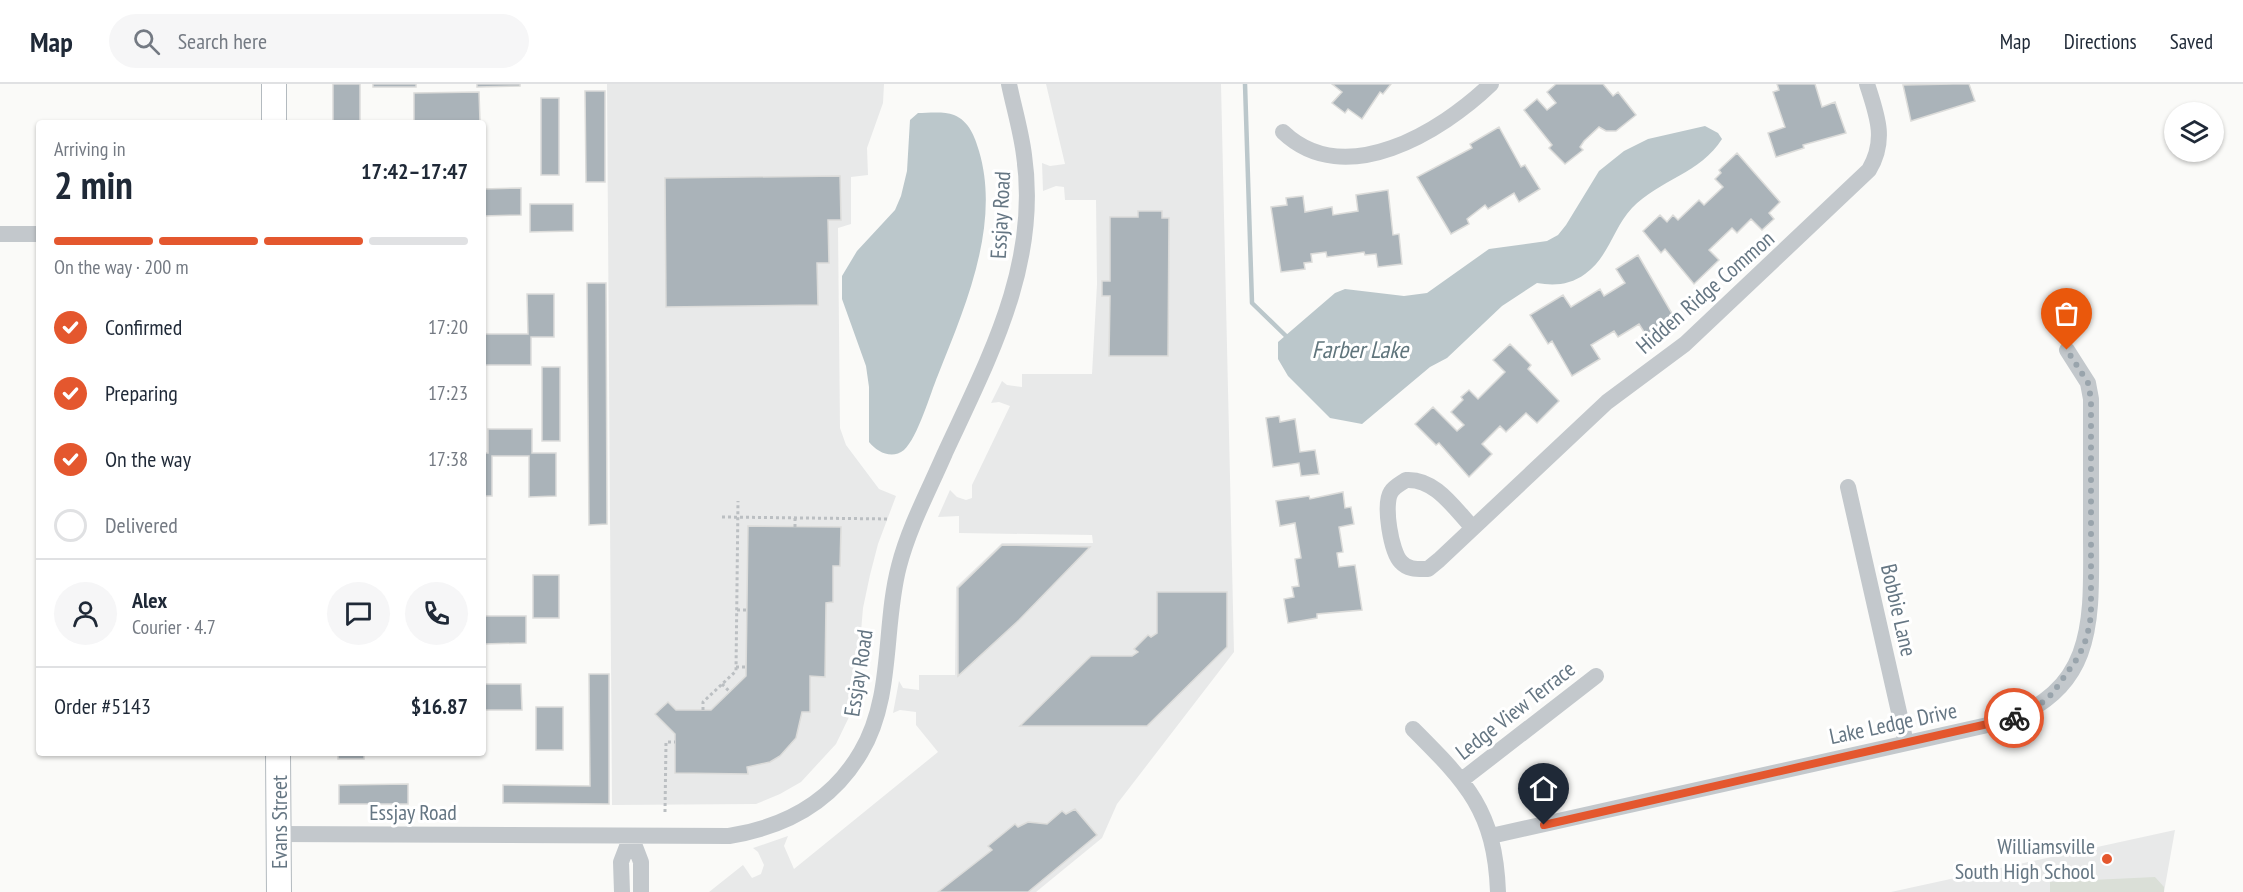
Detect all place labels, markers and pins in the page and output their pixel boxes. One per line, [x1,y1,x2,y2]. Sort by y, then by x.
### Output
pin [2041,288,2092,350]
pin [1518,763,1569,825]
place label: Williamsville South High School [1955,832,2096,885]
marker: Williamsville South High School [2100,852,2114,866]

